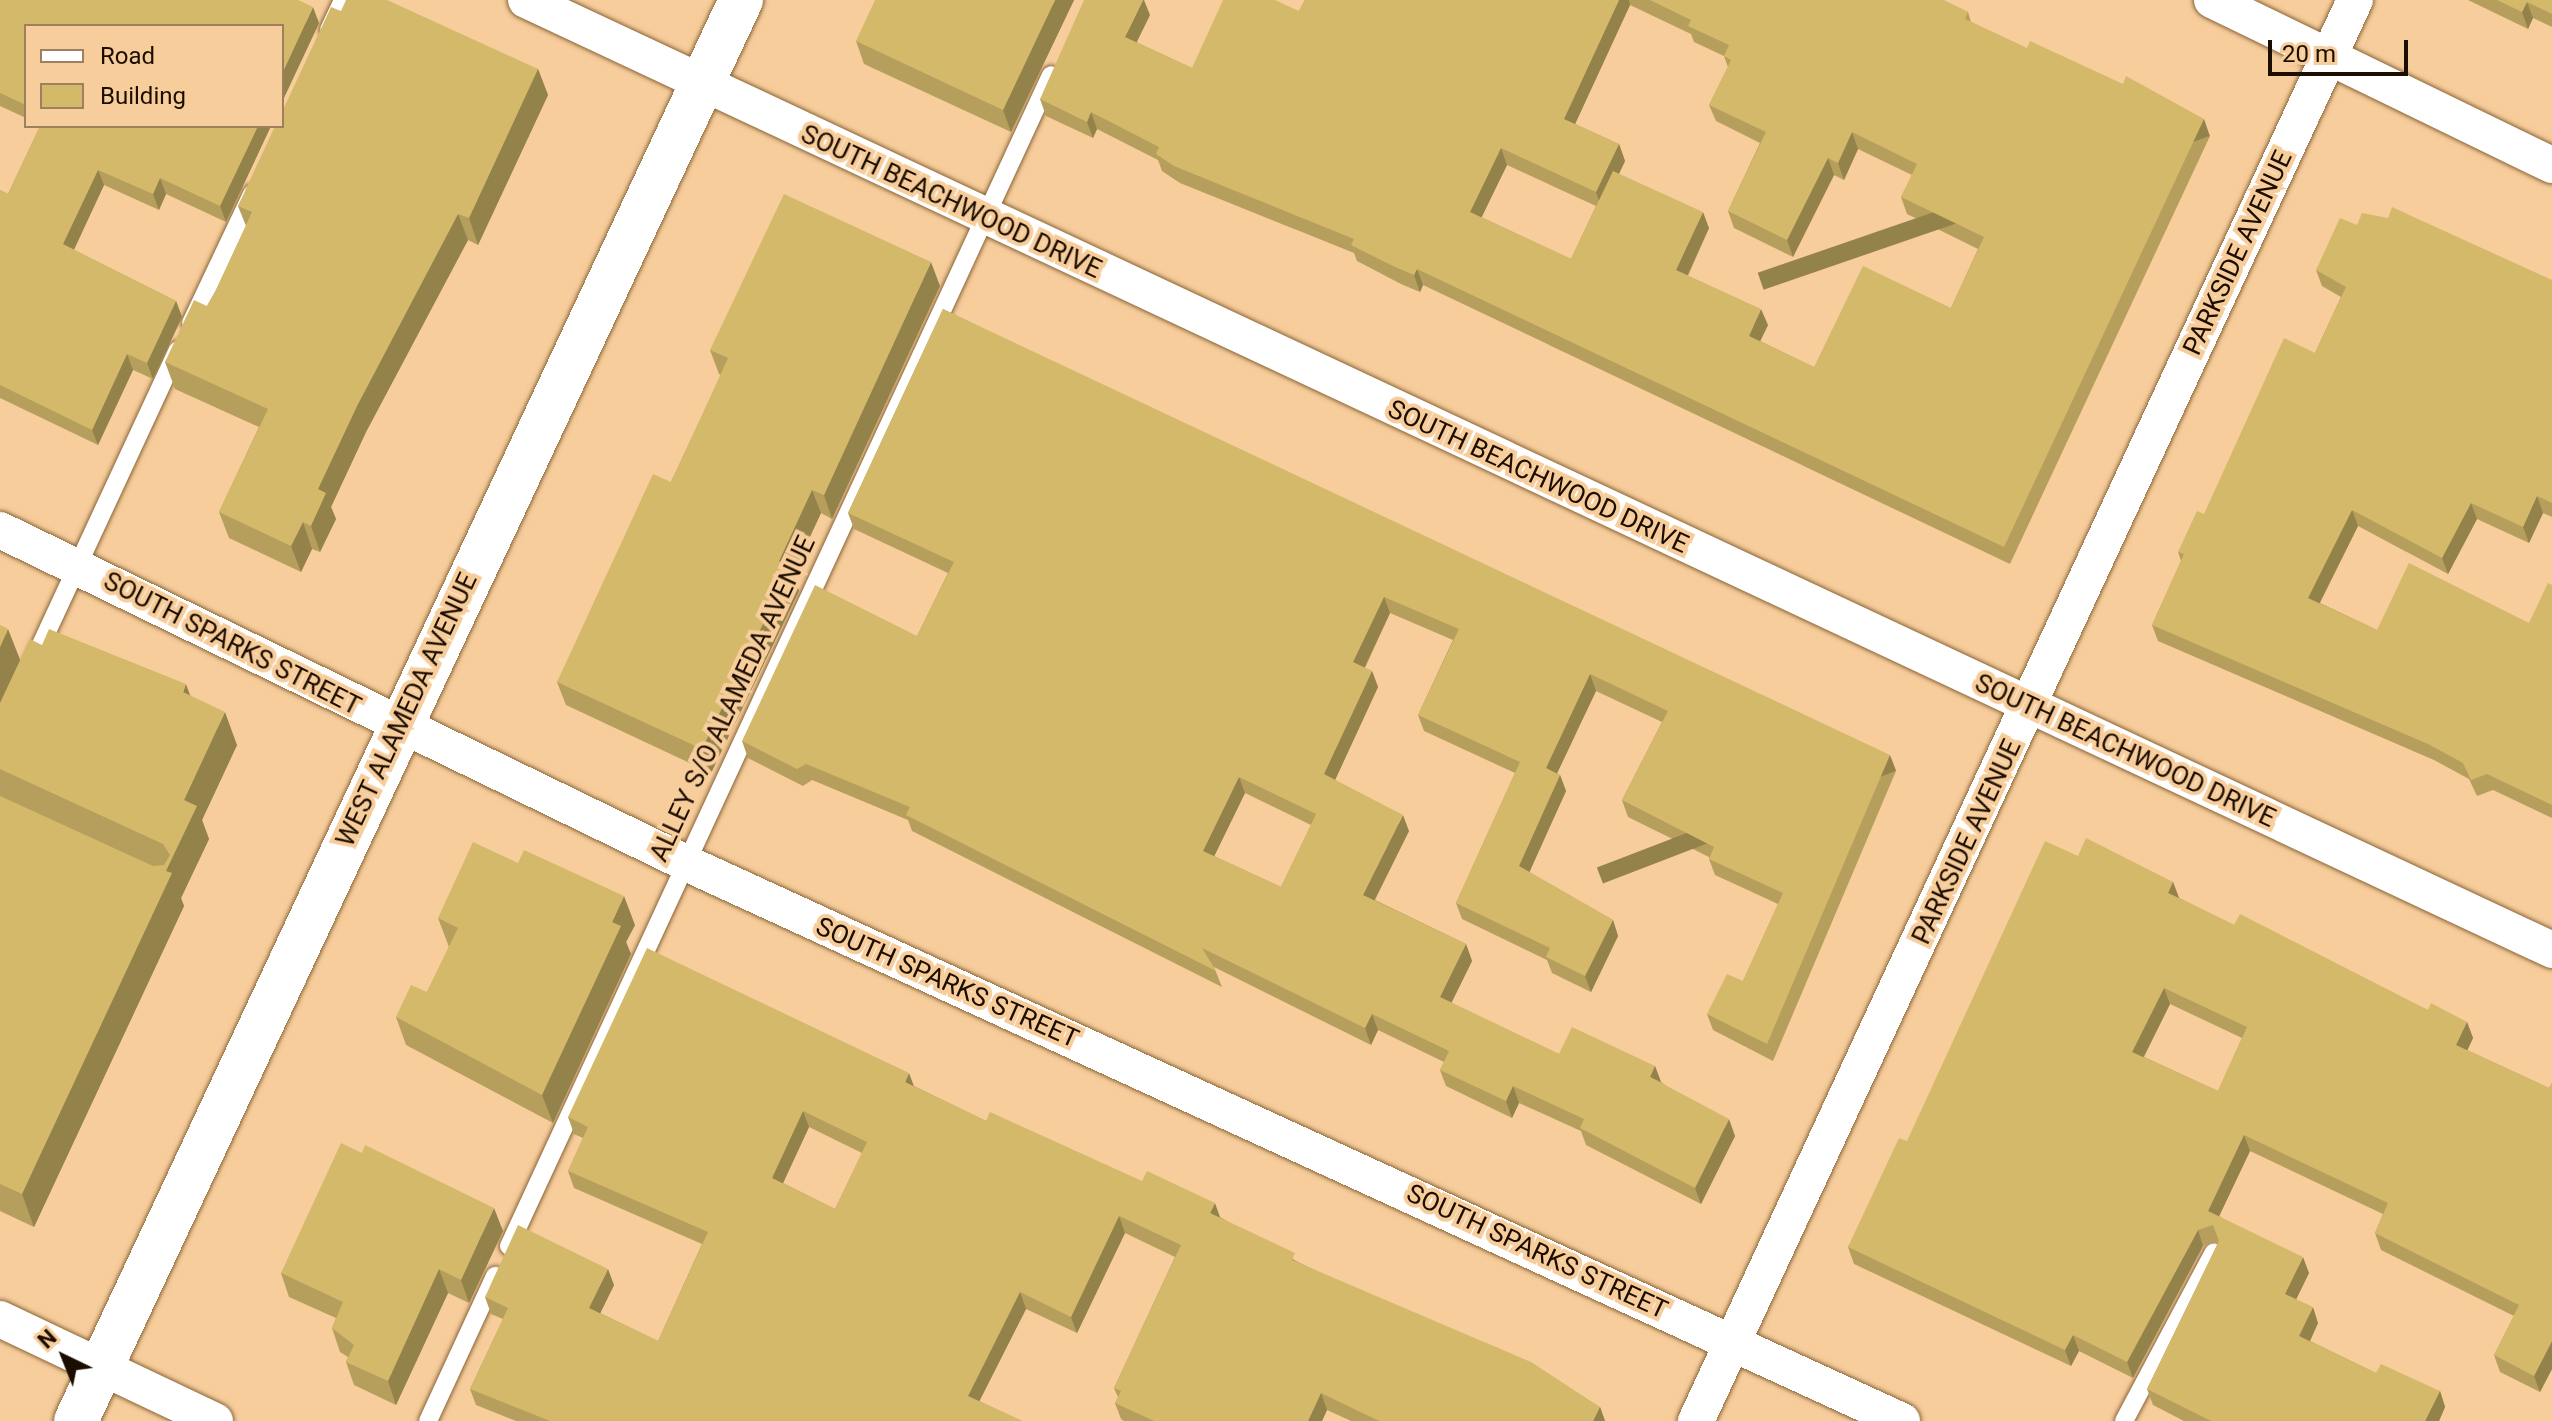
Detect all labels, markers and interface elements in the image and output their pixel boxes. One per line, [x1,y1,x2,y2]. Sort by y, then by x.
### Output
legend [24,24,284,128]
scale bar [2272,24,2412,74]
text: 20 m [2282,40,2336,68]
text: Road [100,42,155,70]
text: Building [100,82,186,110]
street label: SOUTH BEACHWOOD DRIVE [796,119,1106,285]
street label: PARKSIDE AVENUE [2177,146,2299,360]
street label: SOUTH BEACHWOOD DRIVE [1383,394,1693,560]
street label: ALLEY S/O ALAMEDA AVENUE [644,531,822,867]
street label: SOUTH SPARKS STREET [98,566,366,722]
street label: WEST ALAMEDA AVENUE [330,568,484,852]
street label: SOUTH BEACHWOOD DRIVE [1970,668,2280,834]
street label: PARKSIDE AVENUE [1906,735,2028,949]
street label: SOUTH SPARKS STREET [811,911,1083,1055]
street label: SOUTH SPARKS STREET [1402,1178,1672,1326]
north arrow [24,1317,104,1397]
text: N [33,1325,61,1354]

